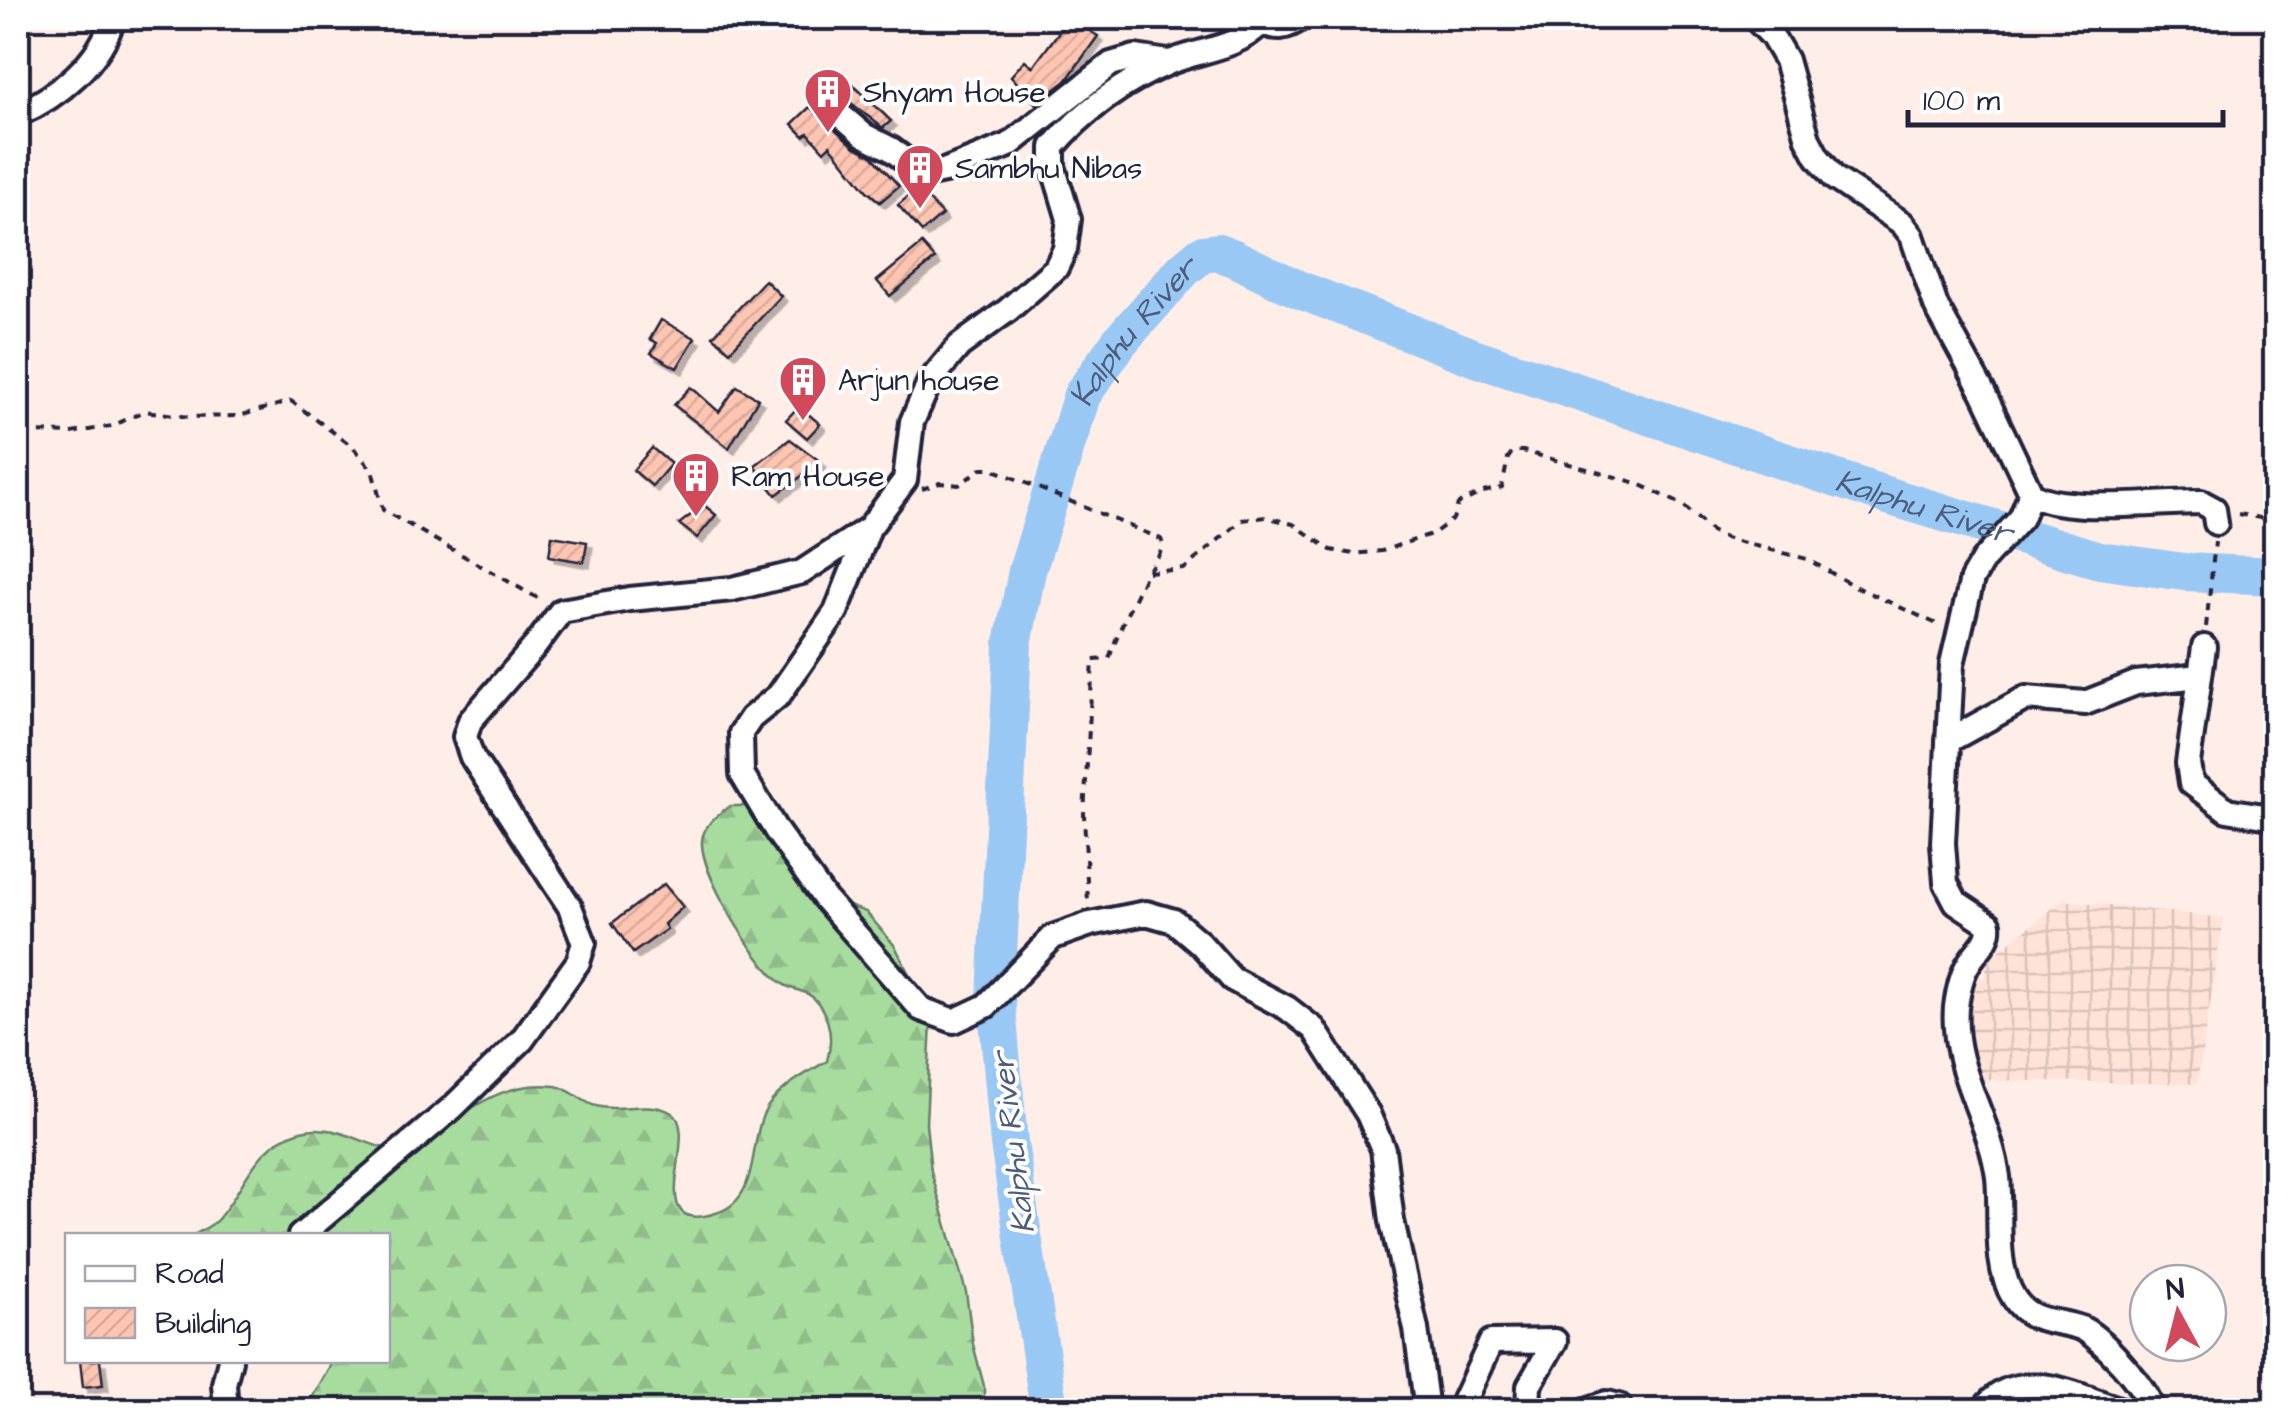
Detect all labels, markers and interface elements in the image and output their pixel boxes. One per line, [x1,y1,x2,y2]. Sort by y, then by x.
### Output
scale bar [1908,65,2223,127]
building icon: Shyam House [802,66,854,134]
place label: Shyam House [863,72,1046,115]
text: 100 m [1923,80,2001,122]
building icon: Sambhu Nibas [894,142,946,210]
place label: Sambhu Nibas [955,148,1142,190]
water label: Kalphu River [1059,244,1210,412]
building icon: Arjun house [777,354,829,422]
place label: Arjun house [838,360,1000,402]
building icon: Ram House [670,450,722,518]
place label: Ram House [731,456,885,498]
water label: Kalphu River [1830,459,2021,557]
water label: Kalphu River [980,1046,1047,1236]
legend [65,1233,390,1363]
text: Road [155,1253,224,1295]
north arrow [2128,1263,2228,1363]
text: N [2164,1269,2187,1310]
text: Building [155,1303,251,1346]

